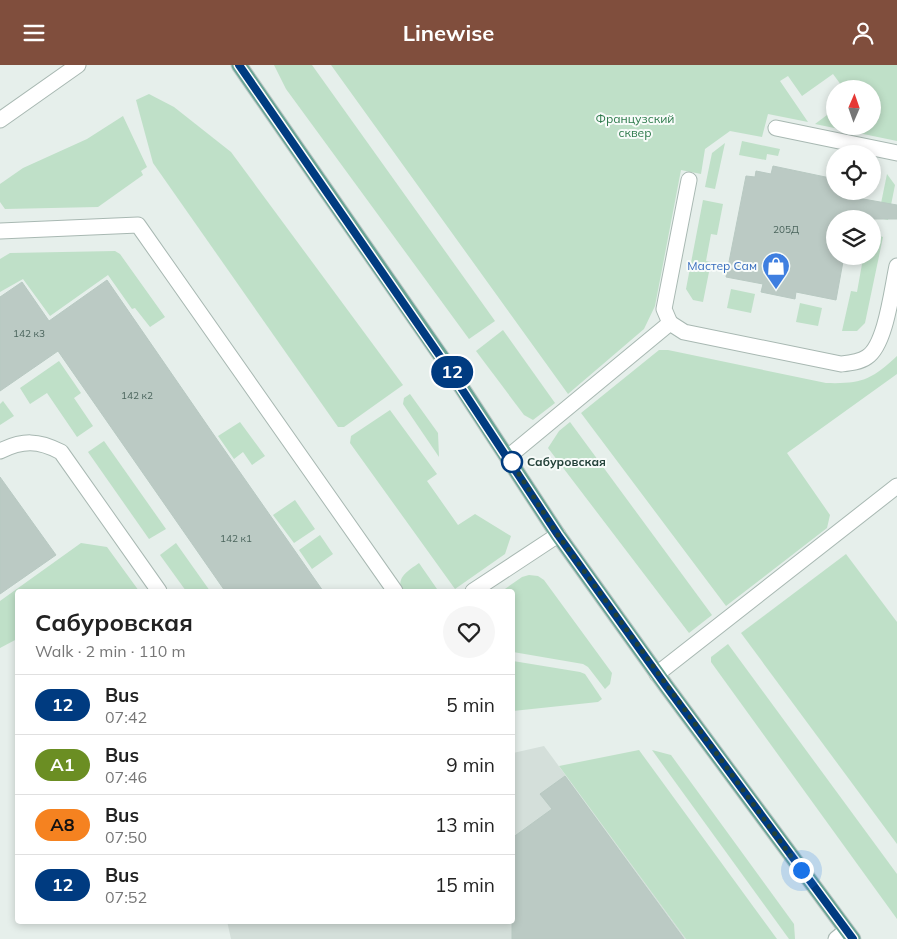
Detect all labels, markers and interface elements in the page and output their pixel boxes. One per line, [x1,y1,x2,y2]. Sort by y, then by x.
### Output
icon: menu [20,19,48,47]
text: Linewise [403,19,494,47]
icon: person [849,19,877,47]
north arrow [826,80,881,135]
map controls [826,80,881,265]
park label: Французский сквер [596,111,674,140]
button: locate [826,145,881,200]
button: layers [826,210,881,265]
house number: 205Д [773,223,799,236]
shop icon: Мастер Сам [761,251,791,290]
place label: Мастер Сам [687,258,757,273]
house number: 142 к3 [13,327,45,340]
line badge: 12 [430,356,474,388]
text: 12 [441,360,463,383]
house number: 142 к2 [121,389,153,402]
marker: Сабуровская [501,451,523,473]
place label: Сабуровская [527,454,606,469]
house number: 142 к1 [220,532,252,545]
button: heart [443,606,495,658]
text: Сабуровская [35,607,193,637]
text: Walk · 2 min · 110 m [35,641,186,661]
text: Bus [105,683,139,707]
text: 12 [52,693,73,716]
text: 5 min [446,693,495,717]
text: 07:42 [105,707,147,727]
text: Bus [105,743,139,767]
text: А1 [50,753,75,776]
text: 9 min [446,753,495,777]
text: 07:46 [105,767,147,787]
text: Bus [105,803,139,827]
text: А8 [50,813,75,836]
text: 13 min [435,813,495,837]
text: 07:50 [105,827,147,847]
your location [789,858,814,883]
text: Bus [105,863,139,887]
text: 12 [52,873,73,896]
text: 15 min [435,873,495,897]
text: 07:52 [105,887,147,907]

